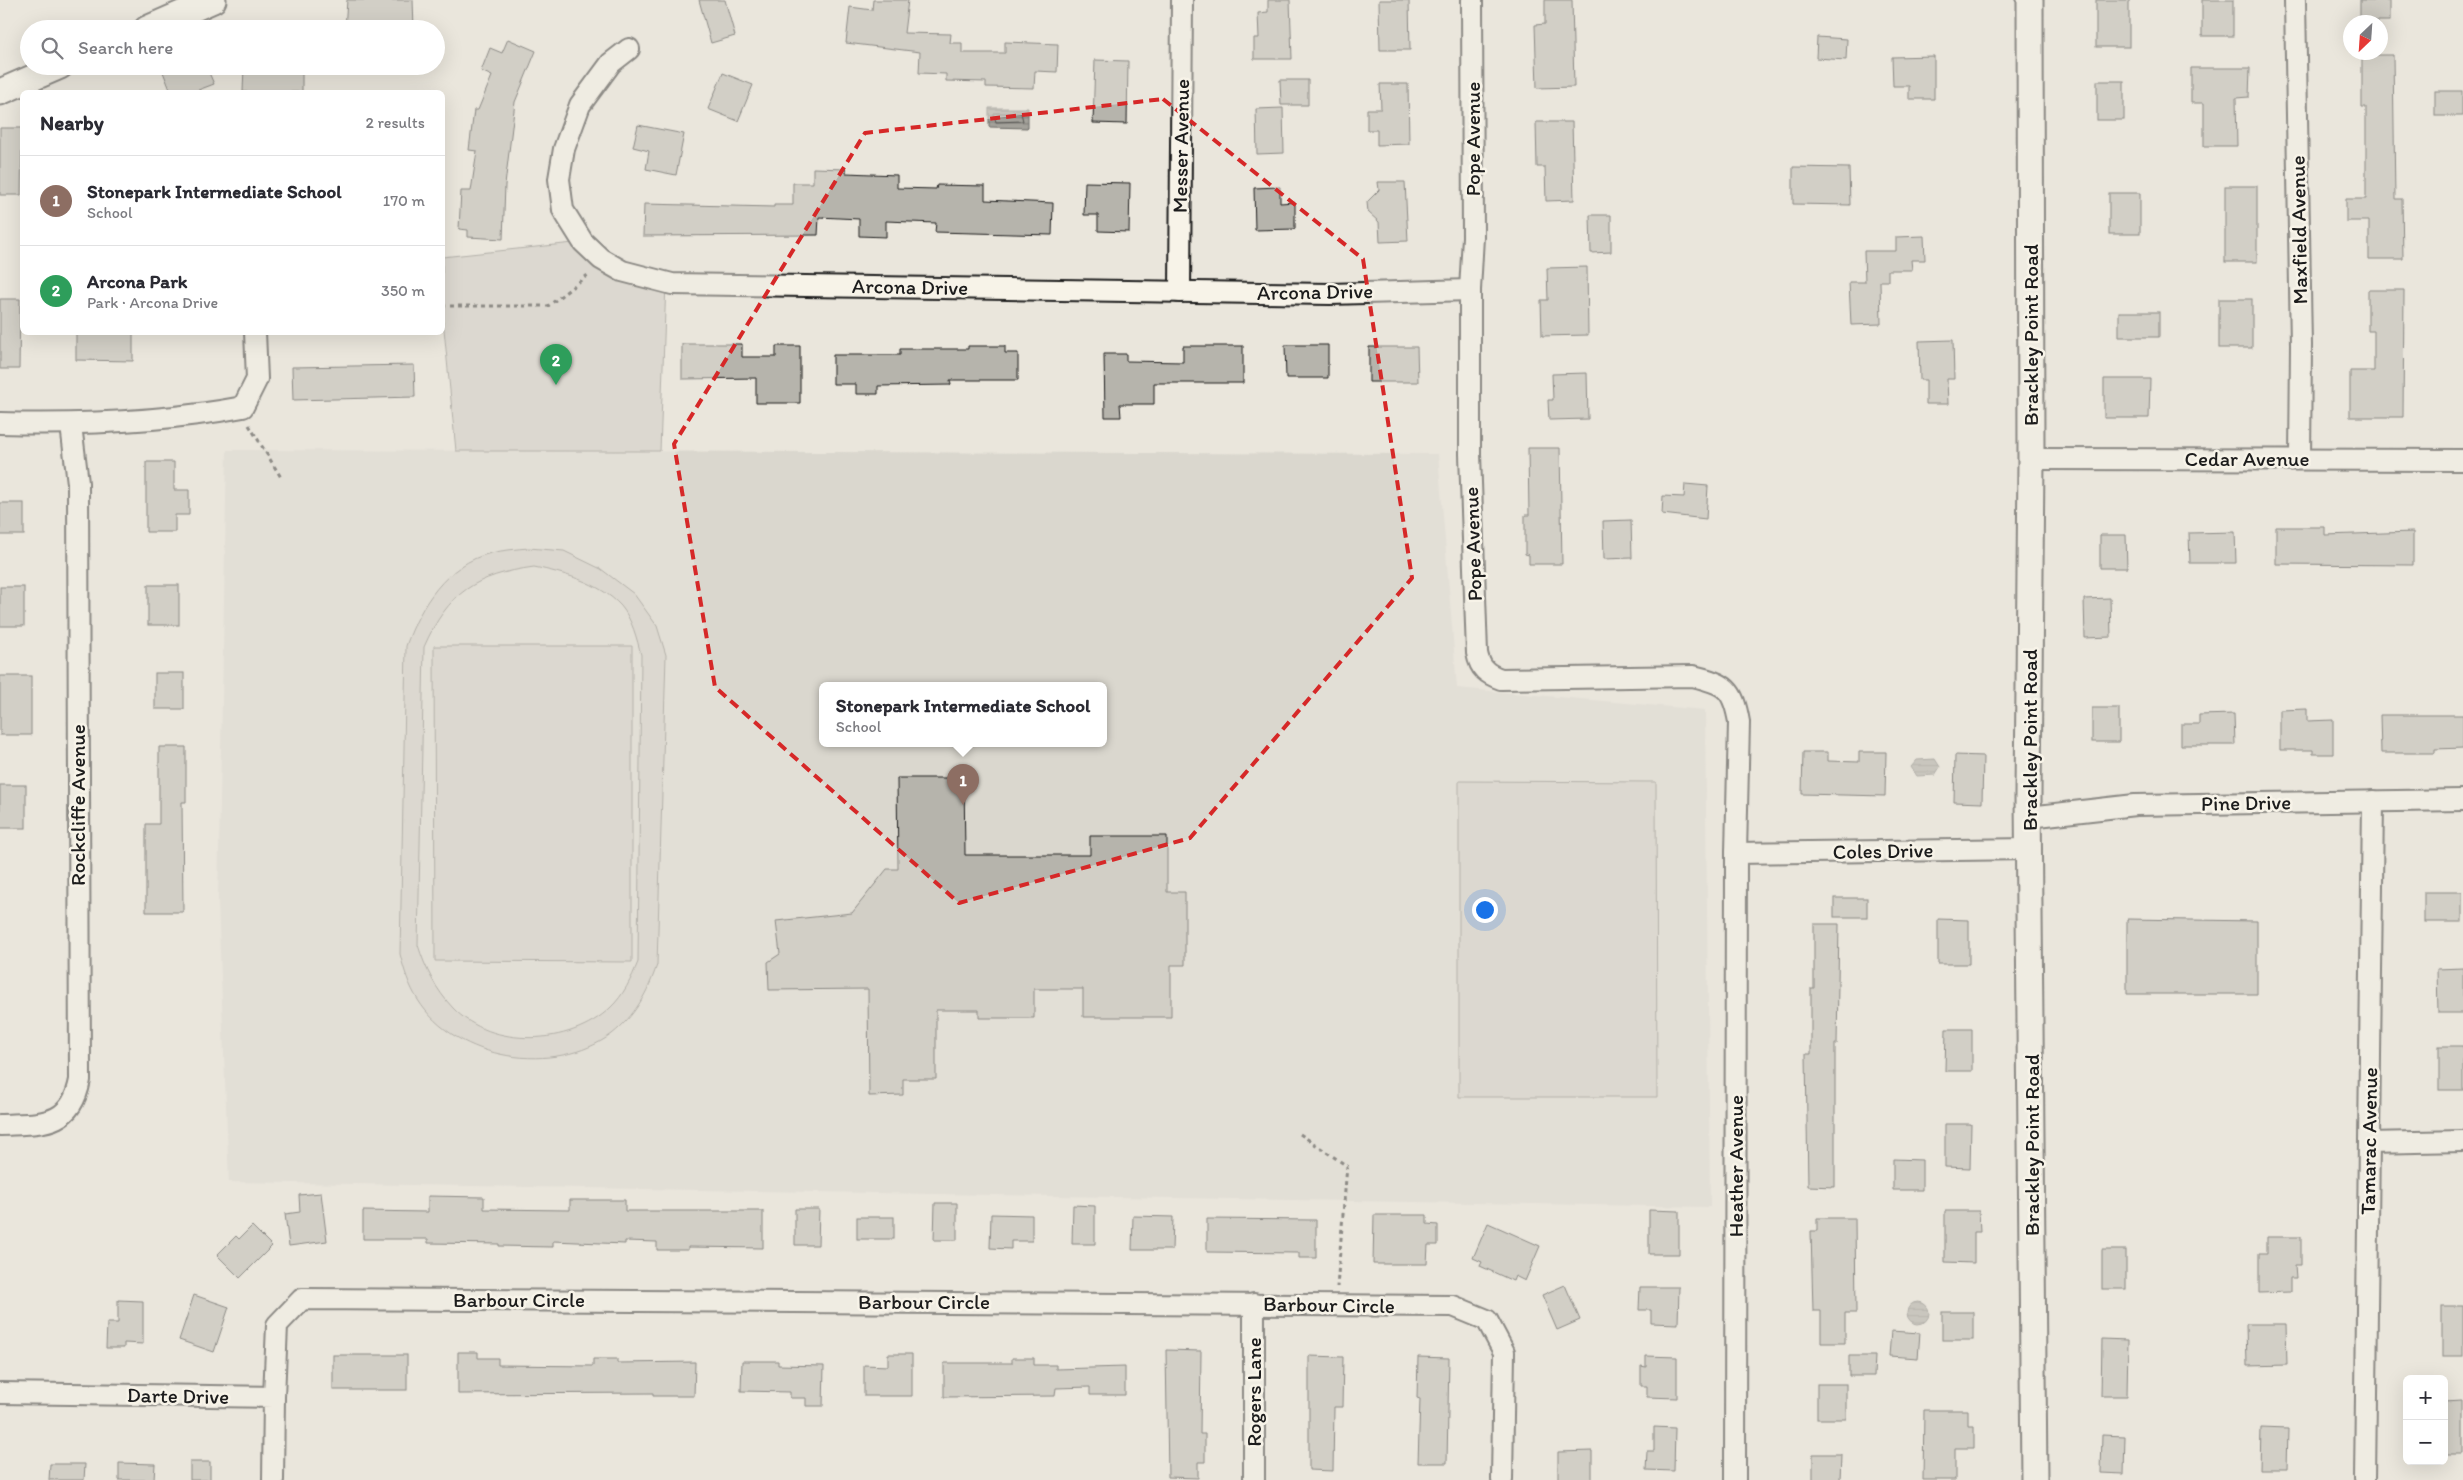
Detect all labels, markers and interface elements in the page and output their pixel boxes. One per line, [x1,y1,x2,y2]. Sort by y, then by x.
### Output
north arrow [2343,15,2388,60]
search box [20,20,445,75]
icon: search [38,34,66,62]
text: Search here [78,36,173,59]
street label: Messer Avenue [1167,79,1194,213]
street label: Pope Avenue [1460,82,1485,196]
text: Nearby [40,110,104,135]
text: 2 results [365,113,425,132]
street label: Maxfield Avenue [2285,155,2312,305]
text: Stonepark Intermediate School [87,180,342,203]
text: 1 [52,191,60,210]
text: 170 m [383,191,425,210]
text: School [87,203,133,222]
street label: Brackley Point Road [2018,244,2043,426]
text: Arcona Park [87,270,187,293]
street label: Arcona Drive [852,273,968,300]
street label: Arcona Drive [1257,278,1373,305]
text: 2 [52,281,60,300]
text: 350 m [381,281,425,300]
text: Park · Arcona Drive [87,293,218,312]
pin: 2 [540,344,572,385]
street label: Cedar Avenue [2185,446,2309,471]
street label: Pope Avenue [1458,486,1487,602]
street label: Brackley Point Road [2017,649,2042,831]
popup [819,682,1107,747]
text: Stonepark Intermediate School [836,694,1090,717]
text: School [836,717,881,736]
street label: Rockcliffe Avenue [65,724,90,886]
pin: 1 [947,764,979,805]
street label: Pine Drive [2201,789,2291,816]
street label: Coles Drive [1832,837,1934,864]
your location [1472,897,1498,923]
street label: Brackley Point Road [2019,1054,2044,1236]
street label: Tamarac Avenue [2355,1067,2382,1215]
street label: Heather Avenue [1723,1095,1748,1237]
street label: Barbour Circle [453,1287,585,1312]
street label: Barbour Circle [858,1289,990,1314]
street label: Barbour Circle [1263,1291,1395,1318]
street label: Rogers Lane [1241,1337,1266,1447]
map controls [2403,1375,2448,1465]
button: + [2403,1375,2448,1420]
street label: Darte Drive [127,1382,229,1409]
button: − [2403,1420,2448,1465]

